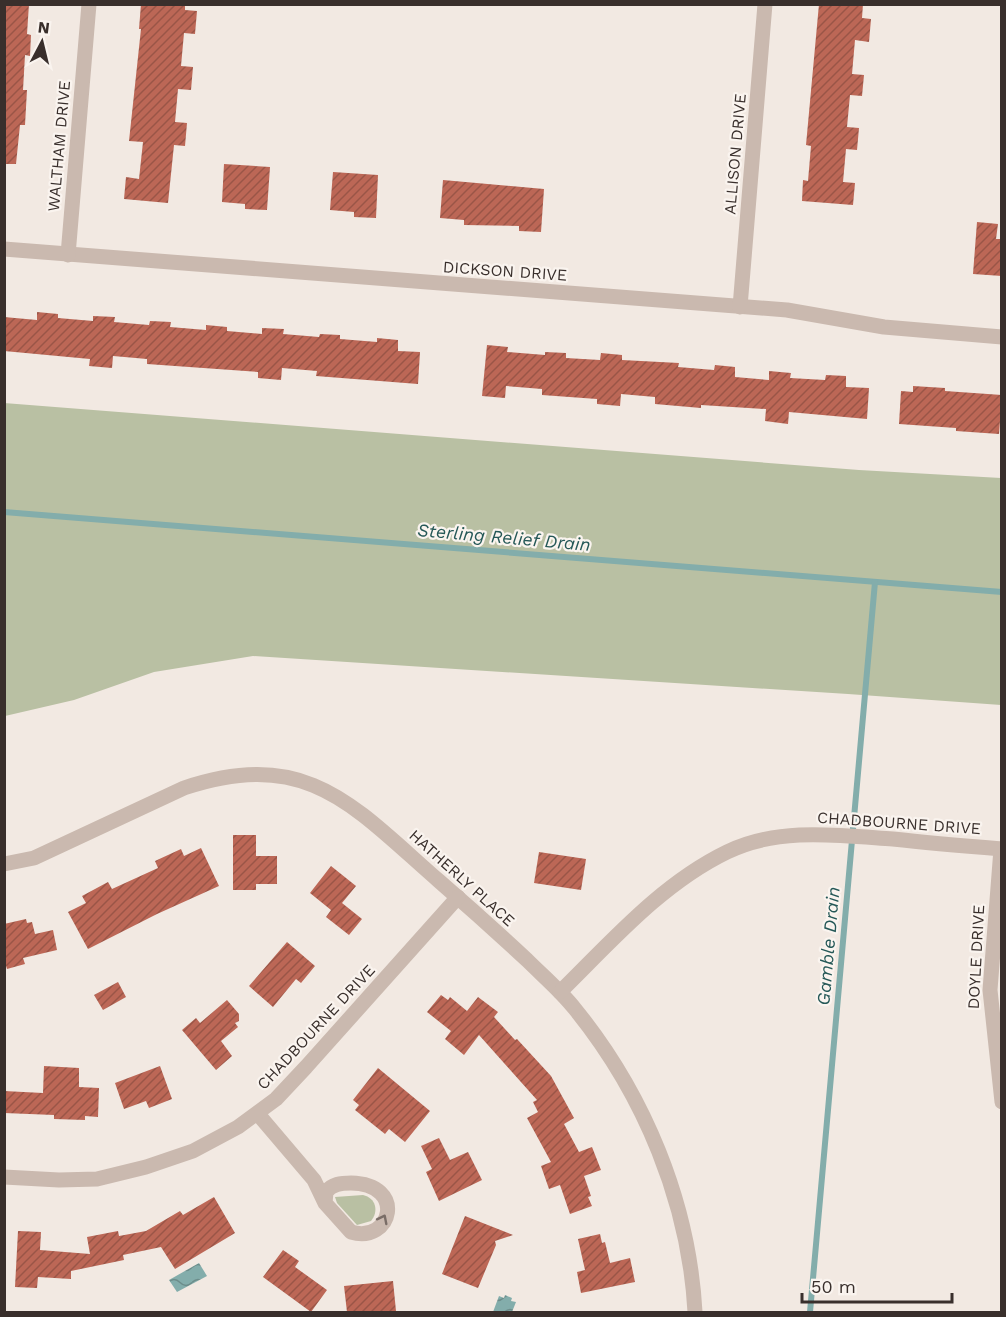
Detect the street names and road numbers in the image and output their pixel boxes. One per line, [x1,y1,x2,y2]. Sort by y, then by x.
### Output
street label: WALTHAM DRIVE [44,80,74,212]
street label: ALLISON DRIVE [720,93,750,215]
street label: DICKSON DRIVE [442,257,568,285]
street label: CHADBOURNE DRIVE [816,808,982,838]
street label: HATHERLY PLACE [405,826,519,930]
street label: DOYLE DRIVE [964,904,988,1010]
street label: CHADBOURNE DRIVE [253,961,379,1093]

